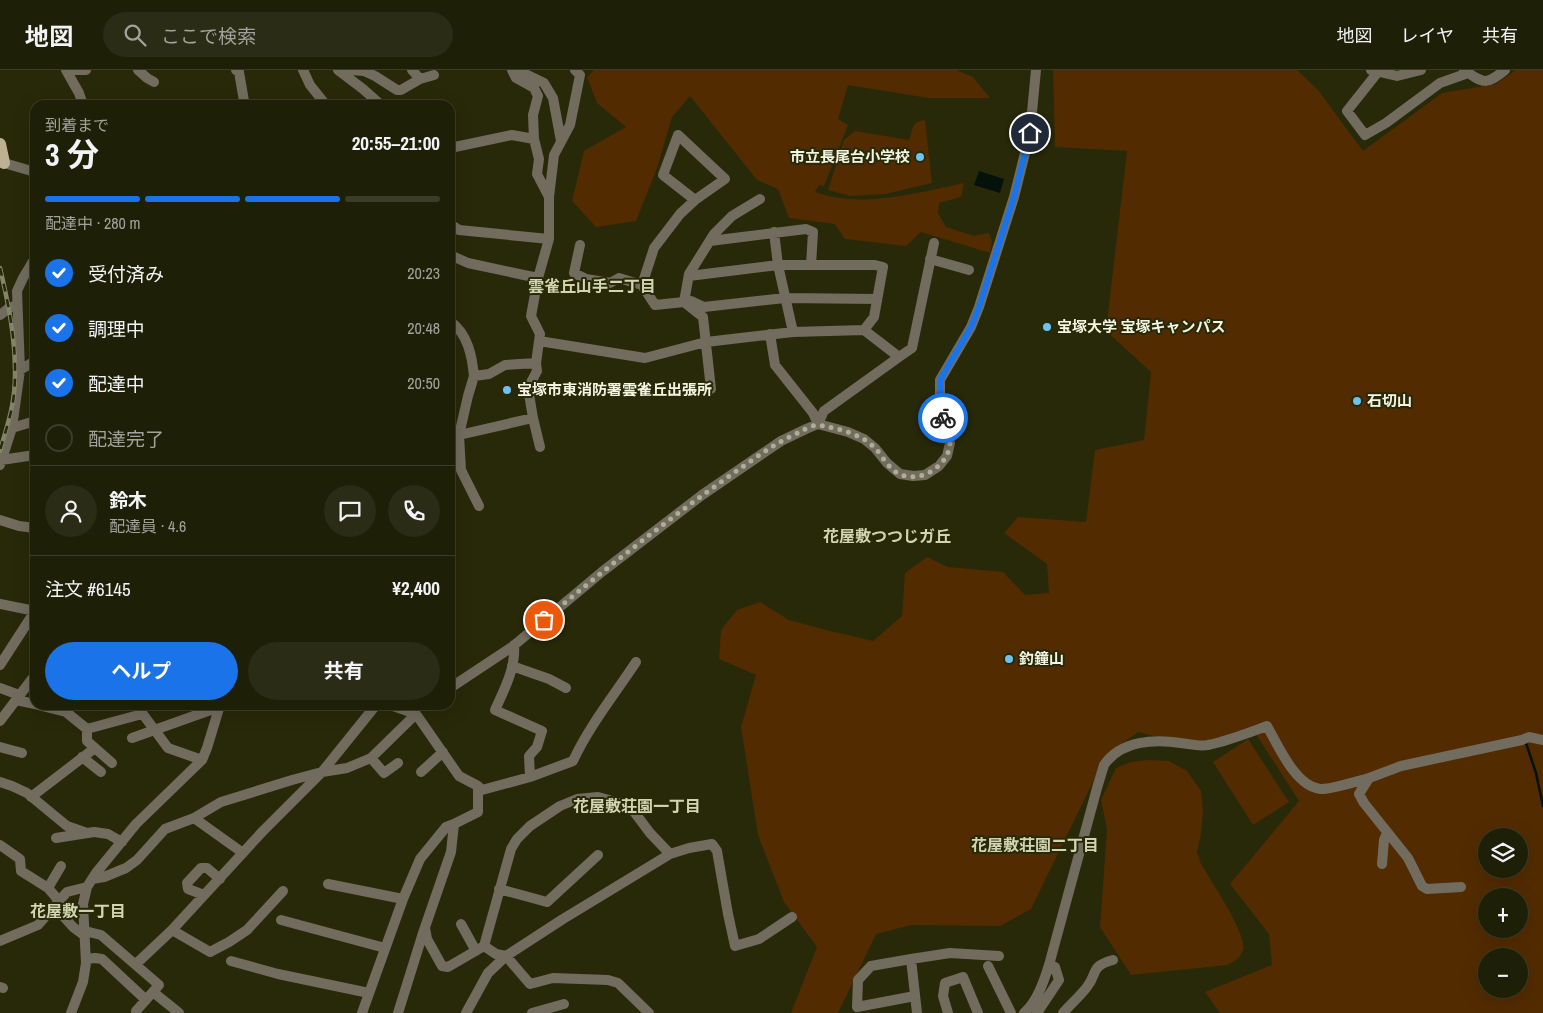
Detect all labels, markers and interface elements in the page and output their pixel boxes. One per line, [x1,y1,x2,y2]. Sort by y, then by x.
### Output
search box [103,12,453,57]
text: 地図 [25,20,73,52]
icon: search [121,21,149,49]
text: ここで検索 [161,23,256,49]
text: 地図 [1337,23,1373,48]
text: レイヤ [1401,23,1454,48]
text: 共有 [1482,23,1518,48]
pin [1009,112,1051,154]
text: 到着まで [45,114,109,136]
icon: home [1016,119,1044,147]
text: 20:55–21:00 [352,130,440,156]
text: 3 分 [45,133,99,176]
place label: 市立長尾台小学校 [790,146,910,167]
marker: 市立長尾台小学校 [914,151,926,163]
text: 配達中 · 280 m [45,212,140,234]
icon: check [45,259,73,287]
text: 受付済み [88,261,164,287]
text: 20:23 [407,262,440,284]
district label: 雲雀丘山手二丁目 [528,275,656,297]
icon: check [45,314,73,342]
text: 調理中 [88,316,145,342]
place label: 宝塚大学 宝塚キャンパス [1057,316,1225,337]
text: 20:48 [407,317,440,339]
marker: 宝塚大学 宝塚キャンパス [1041,321,1053,333]
icon: check [45,369,73,397]
text: 配達中 [88,371,145,397]
text: 20:50 [407,372,440,394]
place label: 宝塚市東消防署雲雀丘出張所 [517,379,712,400]
marker: 宝塚市東消防署雲雀丘出張所 [501,384,513,396]
place label: 石切山 [1367,390,1412,411]
courier [918,393,968,443]
marker: 石切山 [1351,395,1363,407]
icon: bike [929,404,957,432]
text: 配達完了 [88,426,164,452]
button: person [45,485,97,537]
button: chat [324,485,376,537]
button: phone [388,485,440,537]
text: 鈴木 [109,487,147,513]
text: 配達員 · 4.6 [109,515,186,537]
district label: 花屋敷つつじガ丘 [823,525,951,547]
text: ¥2,400 [392,575,440,601]
text: 注文 #6145 [45,576,131,602]
pin [523,599,565,641]
icon: bag [530,606,558,634]
button: ヘルプ [45,642,238,700]
button: 共有 [248,642,440,700]
place label: 釣鐘山 [1019,648,1064,669]
marker: 釣鐘山 [1003,653,1015,665]
district label: 花屋敷荘園一丁目 [573,795,701,817]
map controls [1478,828,1528,998]
button: layers [1478,828,1528,878]
district label: 花屋敷荘園二丁目 [971,834,1099,856]
button: + [1478,888,1528,938]
district label: 花屋敷一丁目 [30,900,126,922]
button: − [1478,948,1528,998]

